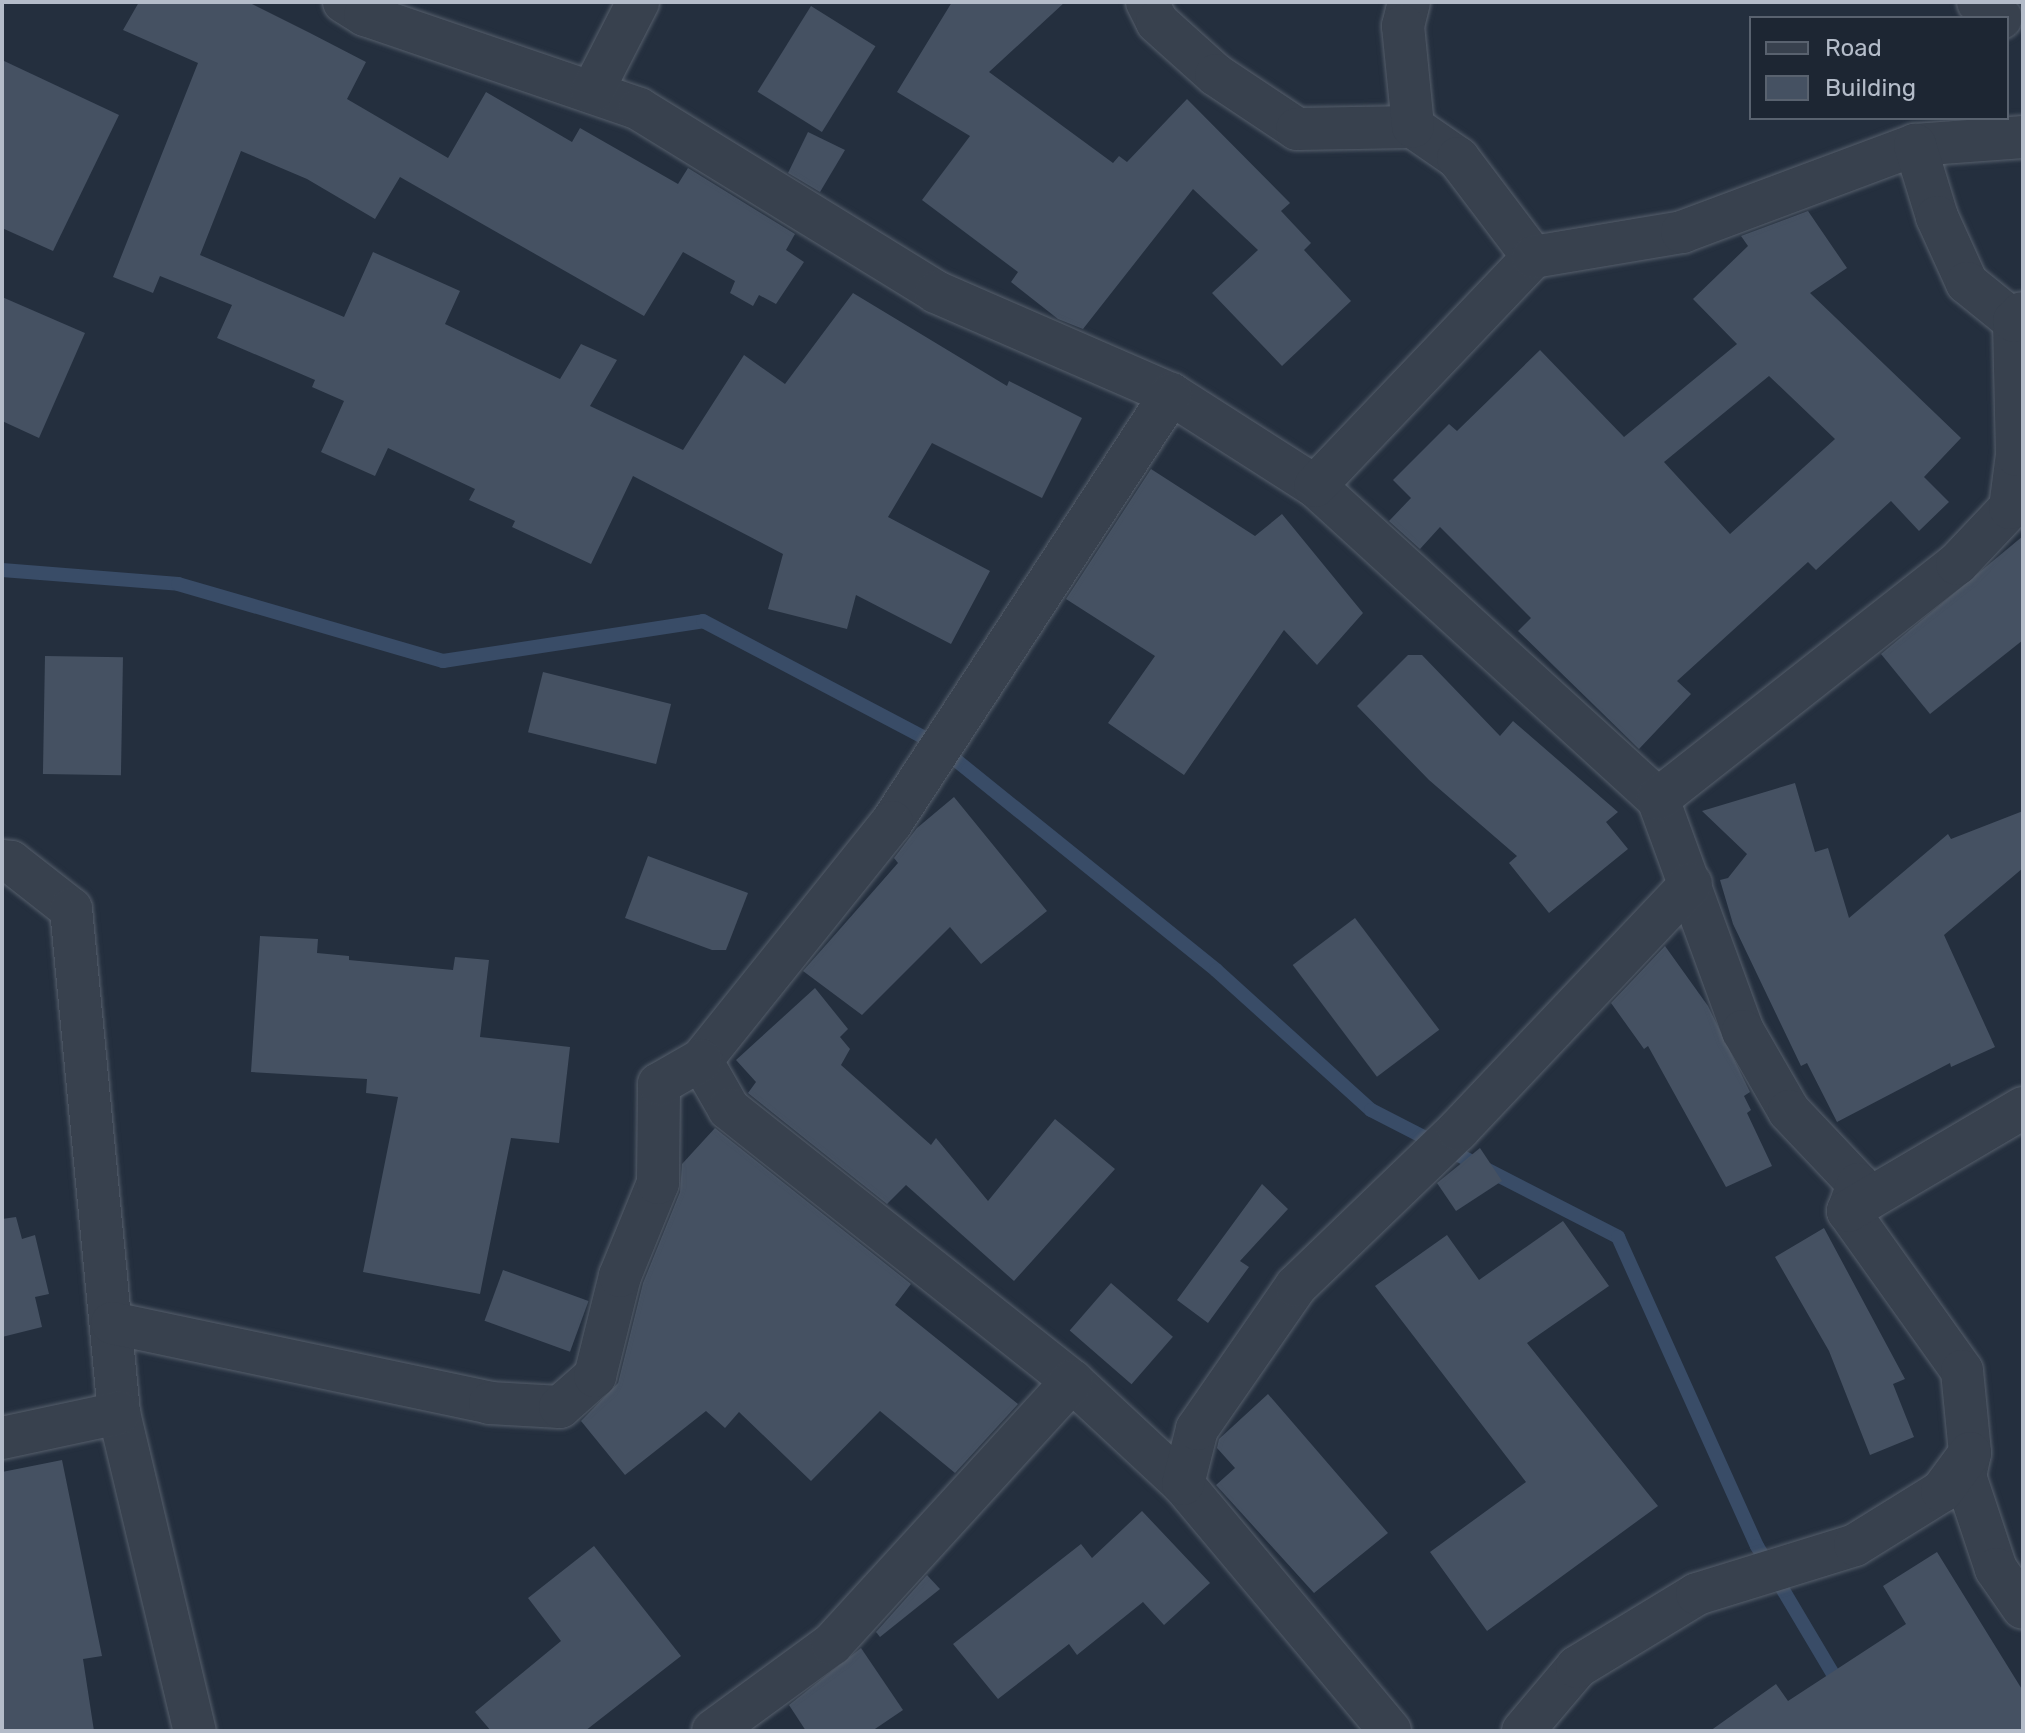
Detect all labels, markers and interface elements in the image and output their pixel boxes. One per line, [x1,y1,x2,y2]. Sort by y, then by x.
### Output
legend [1749,16,2009,120]
text: Road [1825,34,1882,62]
text: Building [1825,74,1916,102]

